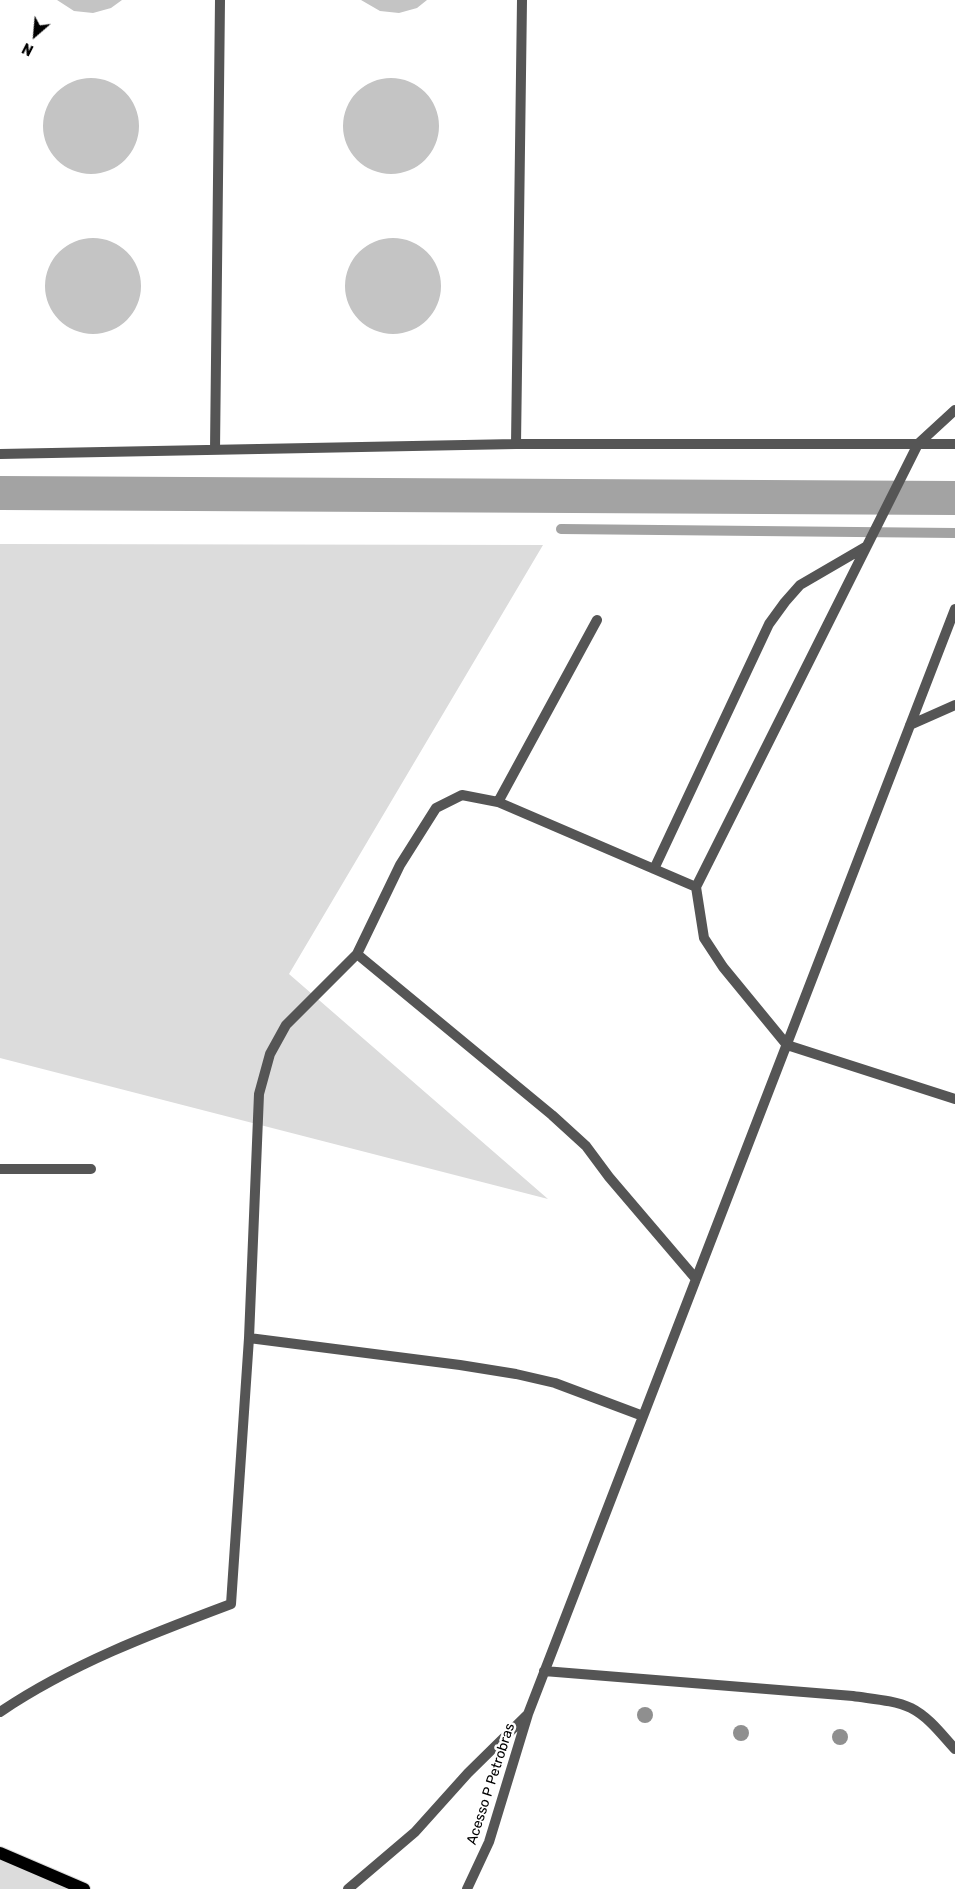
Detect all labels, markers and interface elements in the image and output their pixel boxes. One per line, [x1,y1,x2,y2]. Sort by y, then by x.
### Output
north arrow [10,10,60,60]
text: N [20,39,36,59]
street label: Acesso P Petrobras [463,1721,519,1847]

